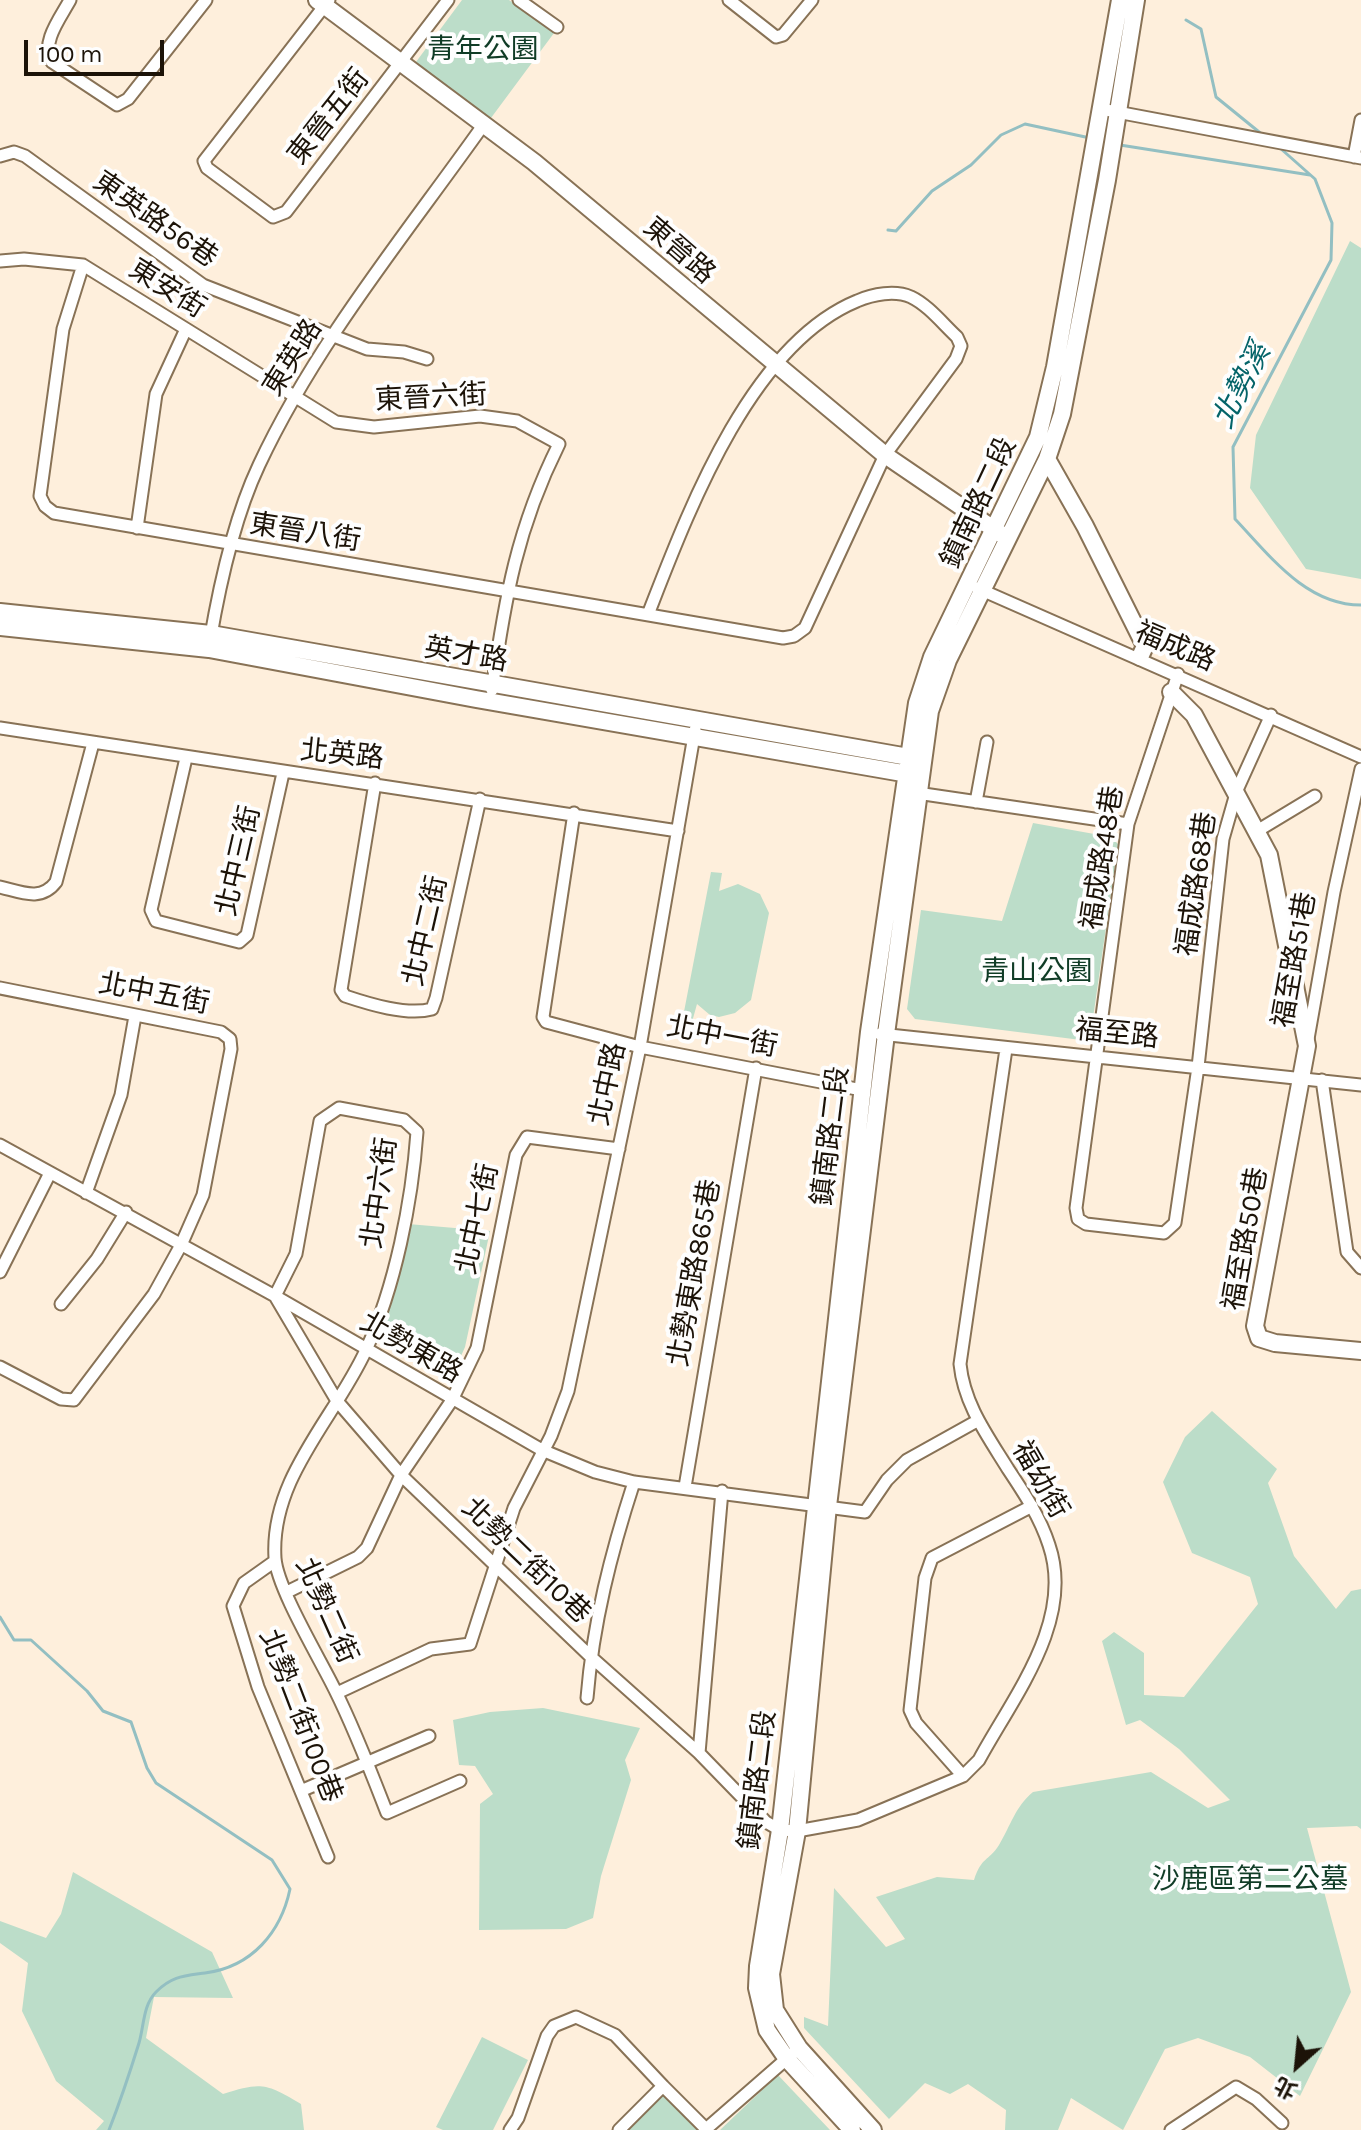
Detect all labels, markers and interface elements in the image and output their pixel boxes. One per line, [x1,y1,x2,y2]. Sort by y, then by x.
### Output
scale bar [28,24,168,74]
park label: 青年公園 [427,33,539,67]
text: 100 m [38,40,103,68]
street label: 東晉五街 [281,63,377,171]
street label: 東英路56巷 [86,165,224,275]
street label: 東晉路 [636,211,722,291]
street label: 東安街 [122,252,212,326]
street label: 東英路 [256,313,330,403]
water label: 北勢溪 [1206,338,1278,434]
street label: 東晉六街 [374,378,488,418]
street label: 鎮南路二段 [934,432,1024,574]
street label: 東晉八街 [247,508,363,558]
street label: 福成路 [1130,615,1220,679]
street label: 英才路 [422,631,510,679]
street label: 北英路 [298,734,386,776]
street label: 福成路48巷 [1075,784,1131,932]
street label: 北中三街 [210,803,268,919]
street label: 福成路68巷 [1170,810,1224,958]
street label: 北中二街 [397,873,455,989]
street label: 福至路51巷 [1267,890,1323,1030]
park label: 青山公園 [981,955,1093,989]
street label: 北中五街 [96,967,212,1021]
street label: 北中一街 [664,1010,780,1064]
street label: 福至路 [1073,1013,1161,1055]
street label: 北中路 [583,1039,633,1129]
street label: 鎮南路二段 [806,1064,856,1208]
street label: 北中六街 [356,1135,404,1251]
street label: 北中七街 [450,1161,506,1277]
street label: 福至路50巷 [1217,1165,1275,1313]
street label: 北勢東路865巷 [662,1177,728,1369]
street label: 北勢東路 [354,1305,468,1391]
street label: 福幼街 [1004,1435,1076,1525]
street label: 北勢二街10巷 [455,1491,597,1631]
street label: 北勢二街 [288,1553,364,1669]
street label: 北勢二街100巷 [252,1625,348,1807]
street label: 鎮南路二段 [733,1708,783,1852]
park label: 沙鹿區第二公墓 [1152,1863,1348,1897]
north arrow [1257,2026,1337,2106]
text: 北 [1270,2071,1302,2104]

